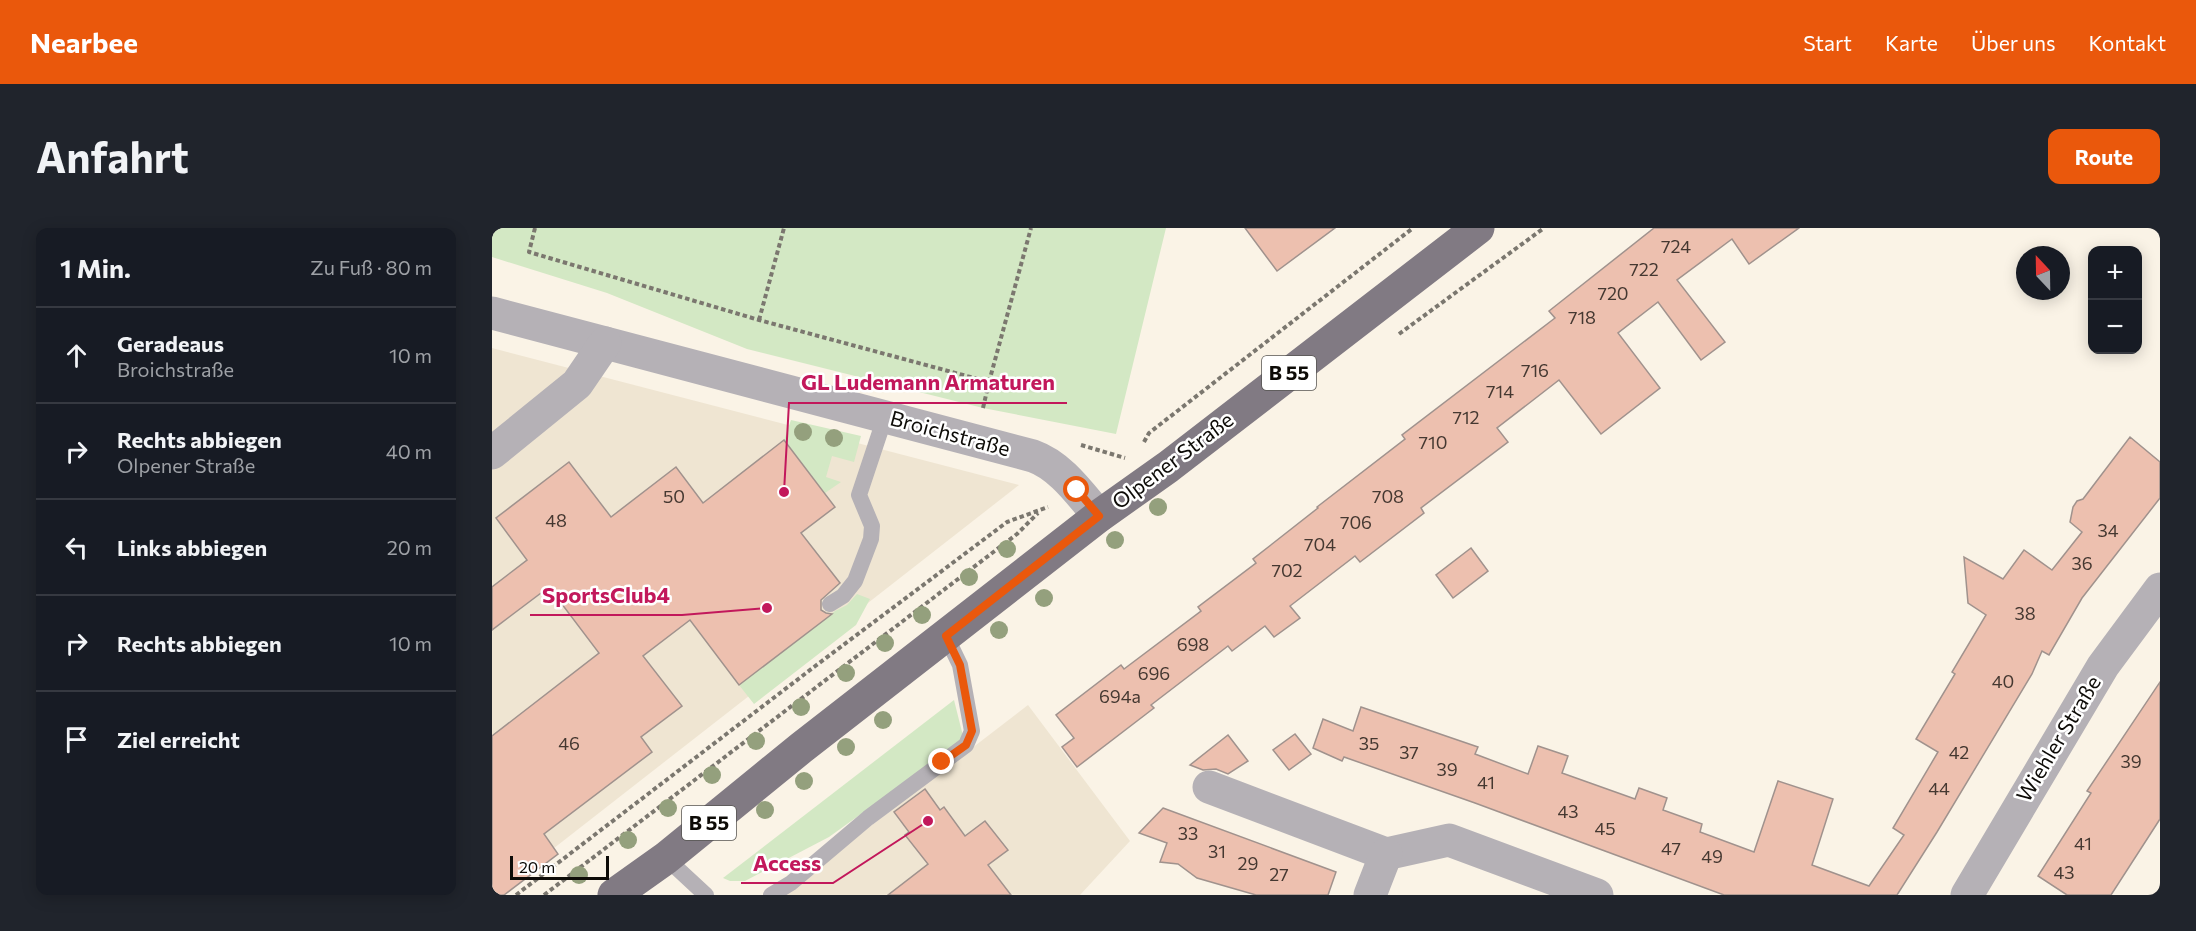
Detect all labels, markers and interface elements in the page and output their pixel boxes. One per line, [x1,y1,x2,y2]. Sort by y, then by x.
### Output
text: Nearbee [30,25,138,59]
text: Start [1803,30,1852,55]
text: Karte [1885,30,1938,55]
text: Über uns [1971,30,2055,55]
text: Kontakt [2088,30,2166,55]
button: Route [2048,129,2160,184]
text: Anfahrt [36,130,189,182]
house number: 724 [1661,235,1691,257]
north arrow [2016,246,2070,300]
map controls [2088,246,2142,354]
button: + [2088,246,2142,300]
text: 1 Min. [60,252,131,283]
text: Zu Fuß · 80 m [310,255,432,279]
house number: 722 [1629,258,1659,280]
house number: 720 [1597,282,1629,304]
button: − [2088,300,2142,354]
house number: 718 [1568,306,1596,328]
text: Geradeaus [117,330,224,357]
icon: ahead [60,339,93,372]
text: 10 m [389,343,432,367]
road number: B 55 [1262,356,1316,390]
text: Broichstraße [117,357,234,381]
house number: 716 [1521,359,1549,381]
callout: GL Ludemann Armaturen [789,363,1067,403]
text: GL Ludemann Armaturen [801,368,1055,395]
house number: 714 [1486,380,1514,402]
street label: Broichstraße [888,405,1013,461]
street label: Olpener Straße [1107,406,1238,513]
house number: 712 [1452,406,1480,428]
text: Rechts abbiegen [117,426,282,453]
house number: 710 [1419,431,1447,453]
icon: right [60,435,93,468]
text: 40 m [386,439,432,463]
text: Olpener Straße [117,453,255,477]
route start [1063,476,1089,502]
house number: 50 [663,485,685,507]
house number: 708 [1372,485,1404,507]
house number: 48 [545,509,567,531]
house number: 706 [1340,511,1372,533]
house number: 34 [2097,519,2119,541]
icon: left [60,531,93,564]
house number: 704 [1304,533,1336,555]
text: Links abbiegen [117,534,267,561]
text: 20 m [387,535,432,559]
house number: 36 [2071,552,2093,574]
house number: 702 [1271,559,1303,581]
callout: SportsClub4 [530,575,682,615]
text: SportsClub4 [542,581,670,608]
house number: 38 [2014,602,2036,624]
icon: right [60,627,93,660]
text: Rechts abbiegen [117,630,282,657]
text: 10 m [389,631,432,655]
house number: 698 [1177,633,1209,655]
house number: 696 [1138,662,1170,684]
house number: 40 [1992,670,2014,692]
street label: Wiehler Straße [2010,671,2105,806]
house number: 694a [1099,685,1141,707]
icon: arrive [60,723,93,756]
text: Ziel erreicht [117,726,240,753]
house number: 46 [558,732,580,754]
house number: 35 [1359,732,1379,754]
house number: 37 [1399,741,1419,763]
house number: 42 [1949,741,1969,763]
route end [928,748,954,774]
house number: 39 [2120,750,2142,772]
house number: 39 [1436,758,1458,780]
house number: 41 [1477,771,1495,793]
house number: 44 [1928,777,1950,799]
house number: 43 [1557,800,1579,822]
road number: B 55 [682,806,736,840]
house number: 45 [1594,817,1616,839]
house number: 33 [1178,822,1198,844]
house number: 41 [2074,832,2092,854]
house number: 47 [1661,837,1681,859]
house number: 31 [1208,840,1226,862]
callout: Access [741,843,833,883]
house number: 49 [1701,845,1723,867]
text: Access [753,849,821,876]
house number: 29 [1238,852,1258,874]
scale bar [510,853,609,880]
text: 20 m [519,857,555,876]
house number: 43 [2053,861,2075,883]
house number: 27 [1269,863,1289,885]

